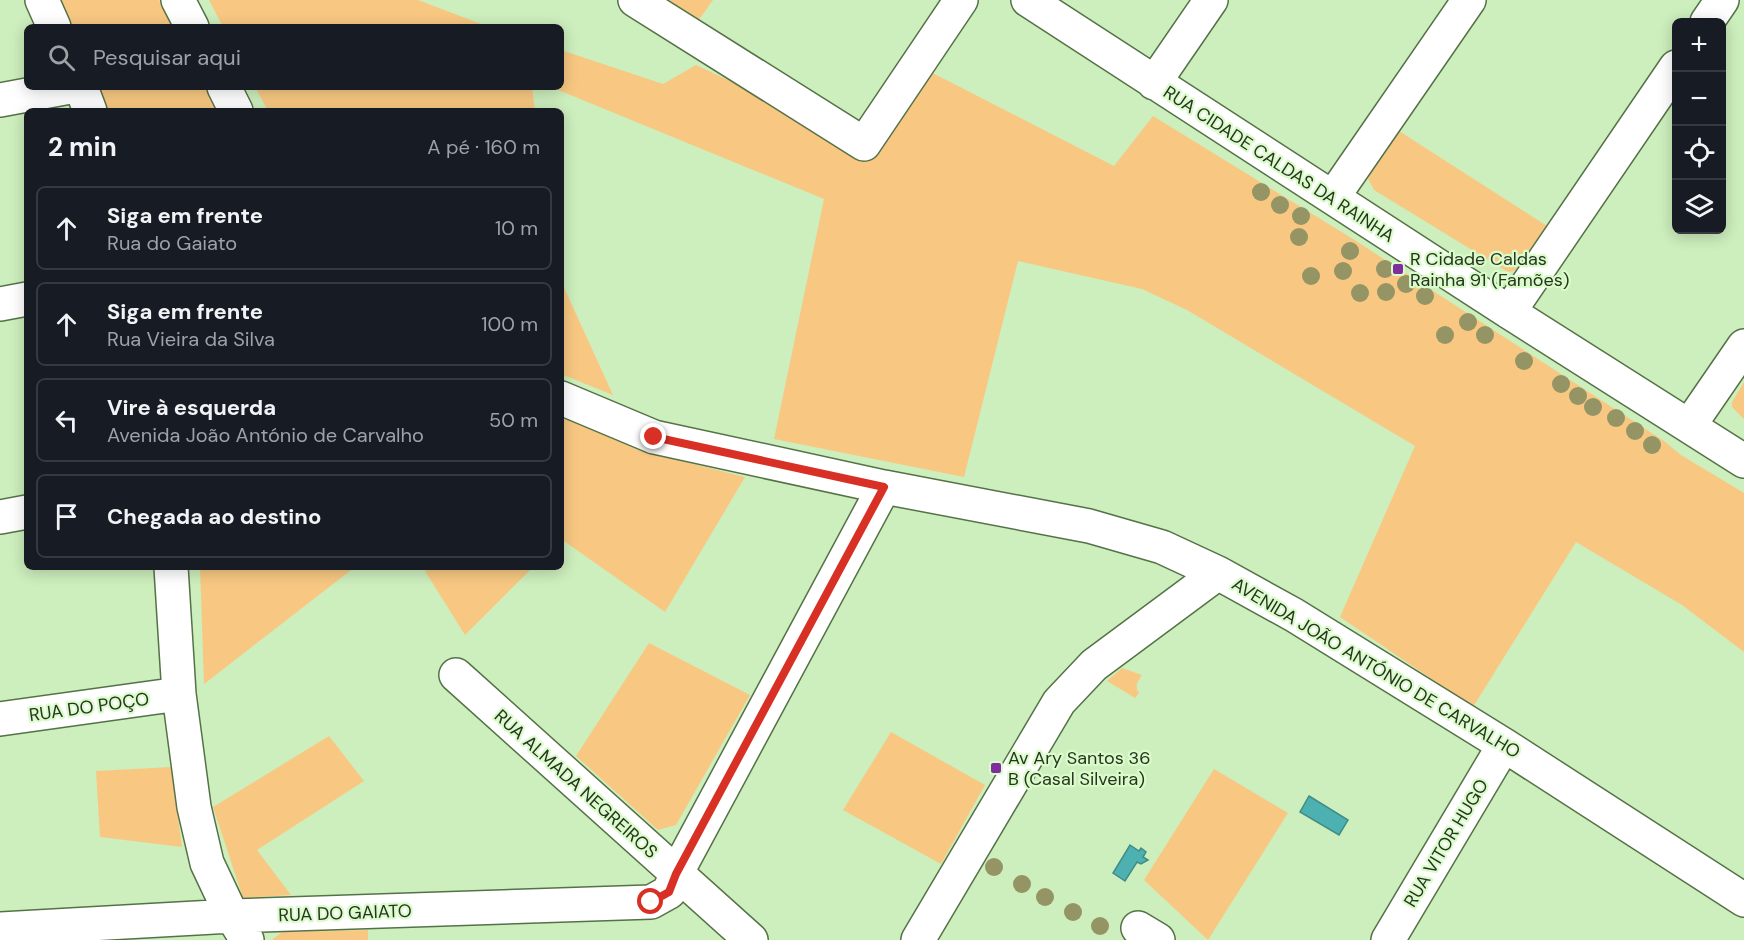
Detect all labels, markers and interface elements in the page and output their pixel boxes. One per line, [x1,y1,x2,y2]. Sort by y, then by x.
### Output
map controls [1672,18,1726,234]
button: + [1672,18,1726,72]
search box [24,24,564,90]
icon: search [45,41,78,74]
text: Pesquisar aqui [93,43,241,72]
button: − [1672,72,1726,126]
street label: RUA CIDADE CALDAS DA RAINHA [1159,80,1399,248]
button: locate [1672,126,1726,180]
text: 2 min [48,130,117,164]
text: A pé · 160 m [427,134,540,160]
button: layers [1672,180,1726,234]
text: Siga em frente [107,201,263,230]
icon: ahead [50,212,83,245]
text: 10 m [495,215,538,241]
text: Rua do Gaiato [107,230,237,256]
place label: R Cidade Caldas Rainha 91 (Famões) [1410,247,1569,292]
marker: R Cidade Caldas Rainha 91 (Famões) [1391,262,1405,276]
text: Siga em frente [107,297,263,326]
icon: ahead [50,308,83,341]
text: 100 m [481,311,538,337]
text: Rua Vieira da Silva [107,326,275,352]
text: Vire à esquerda [107,393,276,422]
icon: left [50,404,83,437]
text: 50 m [489,407,538,433]
text: Avenida João António de Carvalho [107,422,424,448]
route end [640,423,666,449]
icon: arrive [50,500,83,533]
text: Chegada ao destino [107,502,321,531]
street label: AVENIDA JOÃO ANTÓNIO DE CARVALHO [1227,572,1525,764]
street label: RUA DO POÇO [27,687,151,727]
street label: RUA ALMADA NEGREIROS [489,704,663,864]
place label: Av Ary Santos 36 B (Casal Silveira) [1008,746,1151,791]
marker: Av Ary Santos 36 B (Casal Silveira) [989,761,1003,775]
street label: RUA VITOR HUGO [1398,774,1494,912]
route start [637,888,663,914]
street label: RUA DO GAIATO [278,899,412,927]

